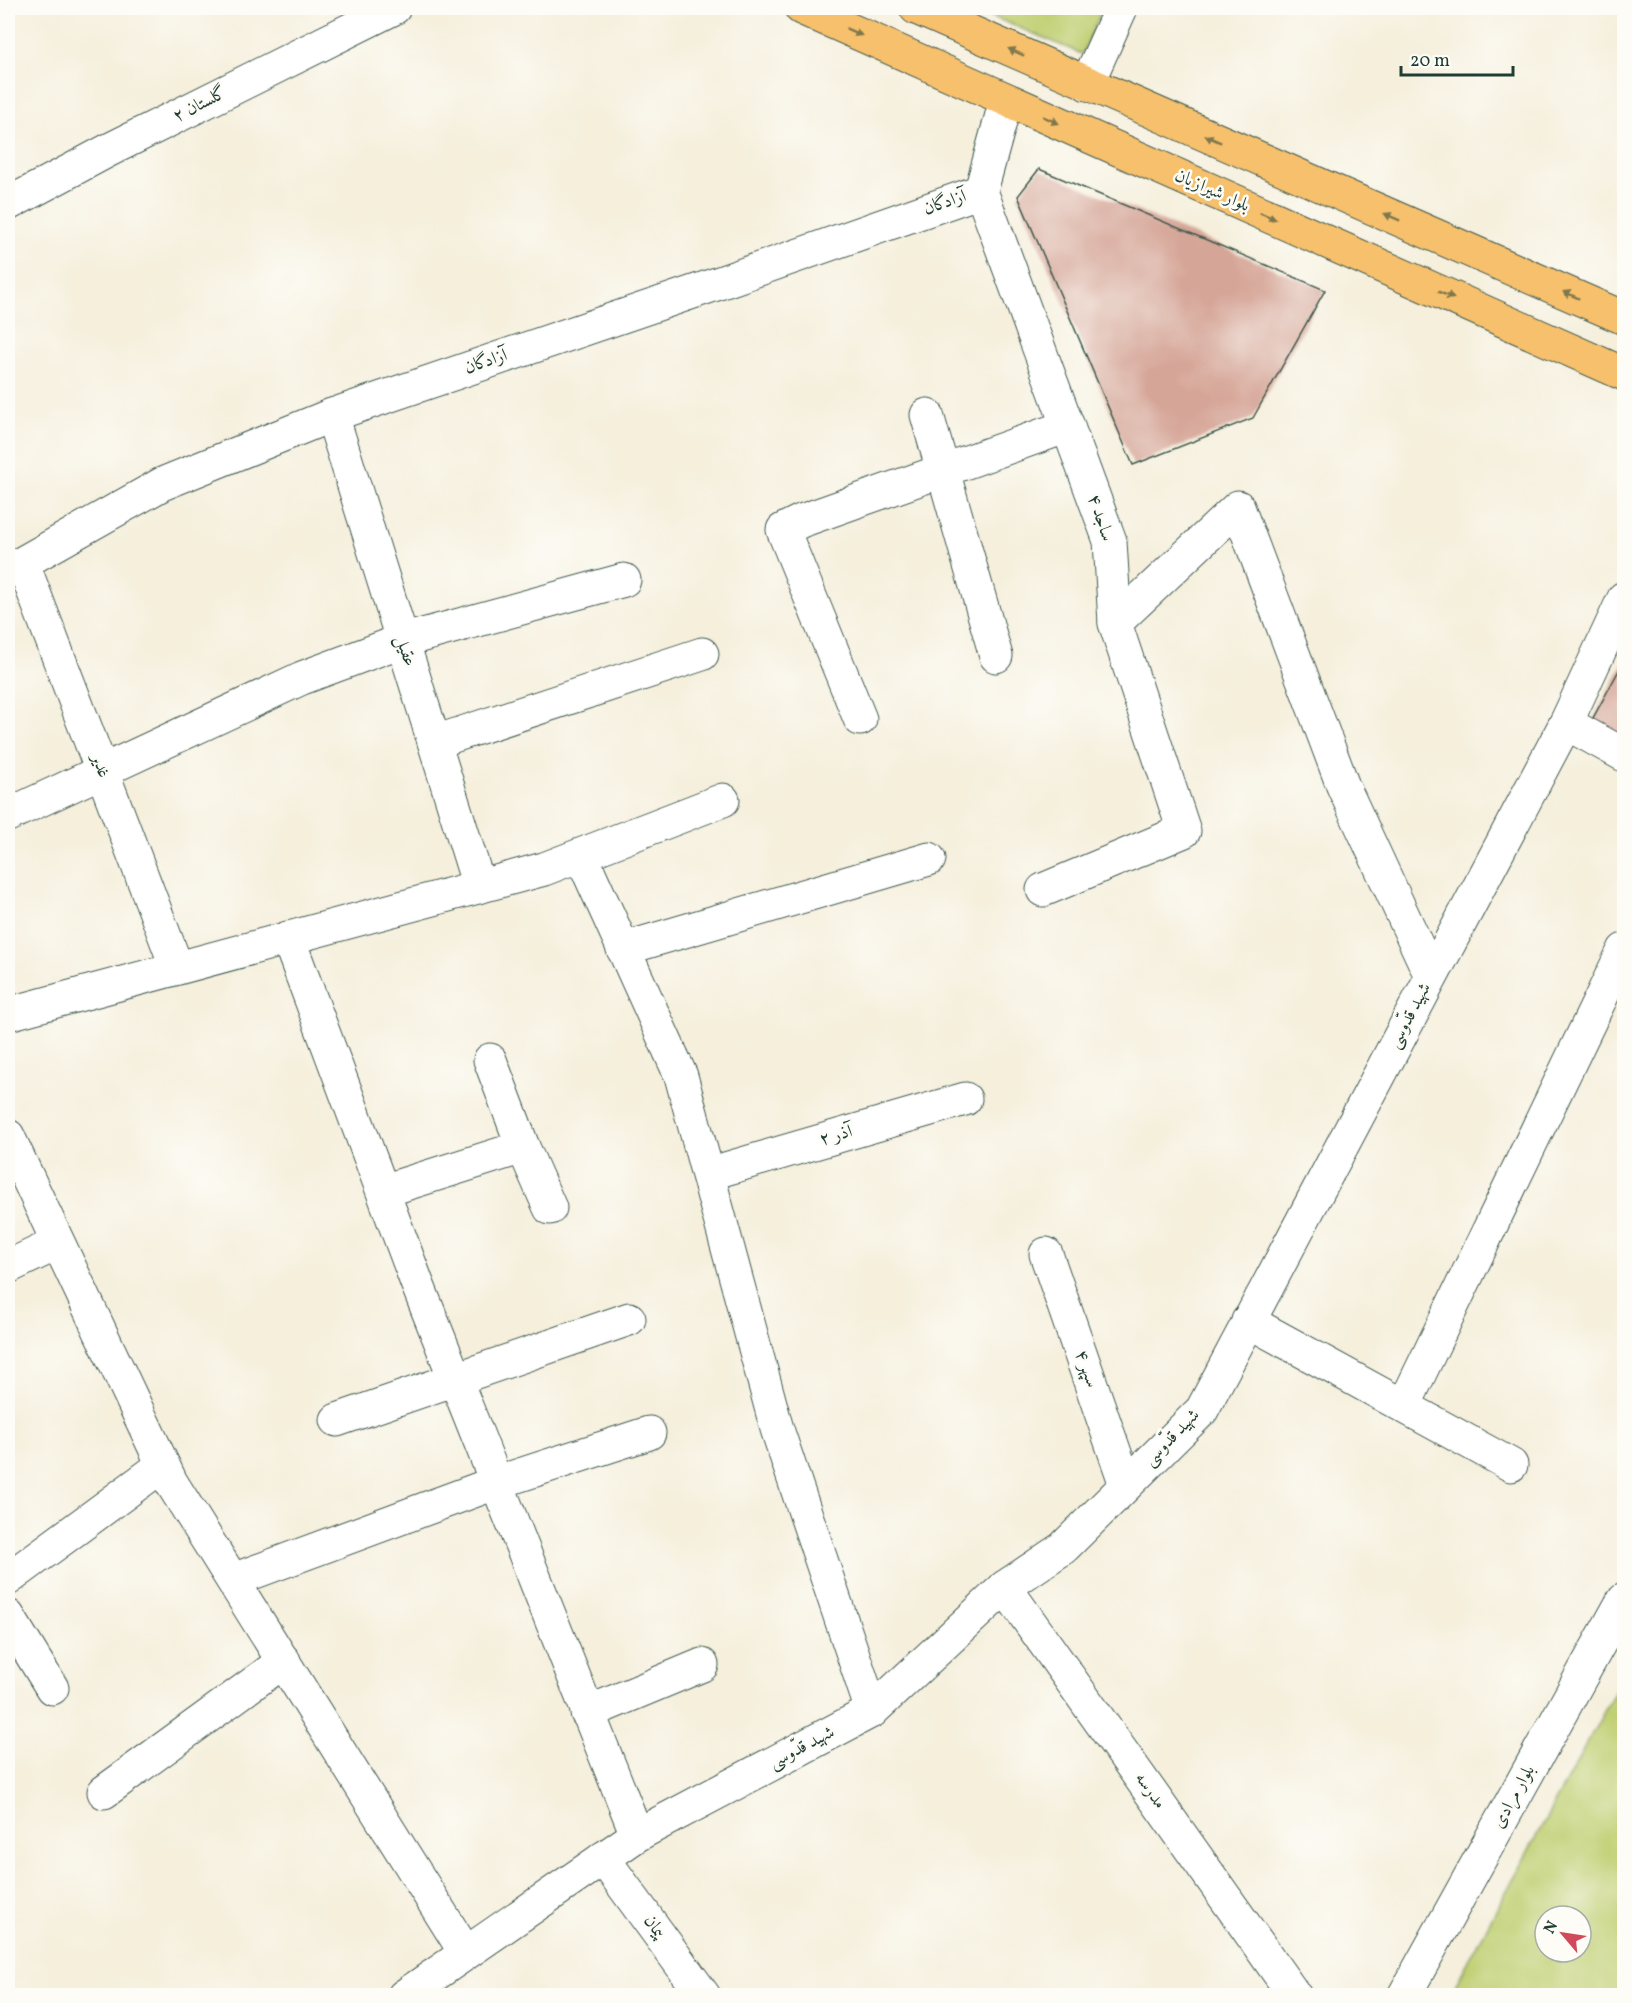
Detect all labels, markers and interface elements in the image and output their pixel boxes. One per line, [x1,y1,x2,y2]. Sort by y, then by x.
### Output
one-way arrow [846,27,863,36]
scale bar [1401,39,1514,77]
one-way arrow [1007,48,1024,57]
text: 20 m [1410,49,1450,74]
street label: گلستان ۲ [169,81,231,129]
one-way arrow [1043,115,1061,125]
one-way arrow [1205,135,1222,144]
street label: بلوار شیرازیان [1171,163,1253,219]
street label: آزادگان [920,183,972,222]
one-way arrow [1260,211,1278,221]
one-way arrow [1383,212,1401,221]
one-way arrow [1438,290,1456,300]
one-way arrow [1561,290,1579,300]
street label: آزادگان [461,342,513,381]
street label: ساجد ۴ [1081,491,1119,545]
street label: عقیل [388,632,422,670]
street label: غدیر [83,748,116,782]
street label: شهید قدّوسی [1381,978,1438,1053]
street label: آذر ۲ [817,1119,857,1153]
street label: سپهر ۴ [1068,1347,1104,1391]
street label: شهید قدّوسی [1138,1403,1206,1472]
street label: شهید قدّوسی [764,1719,839,1776]
street label: بلوار مرادی [1486,1761,1542,1833]
street label: مدرسه [1128,1768,1172,1814]
north arrow [1533,1904,1593,1964]
street label: پیمان [637,1910,672,1945]
text: N [1539,1917,1564,1938]

